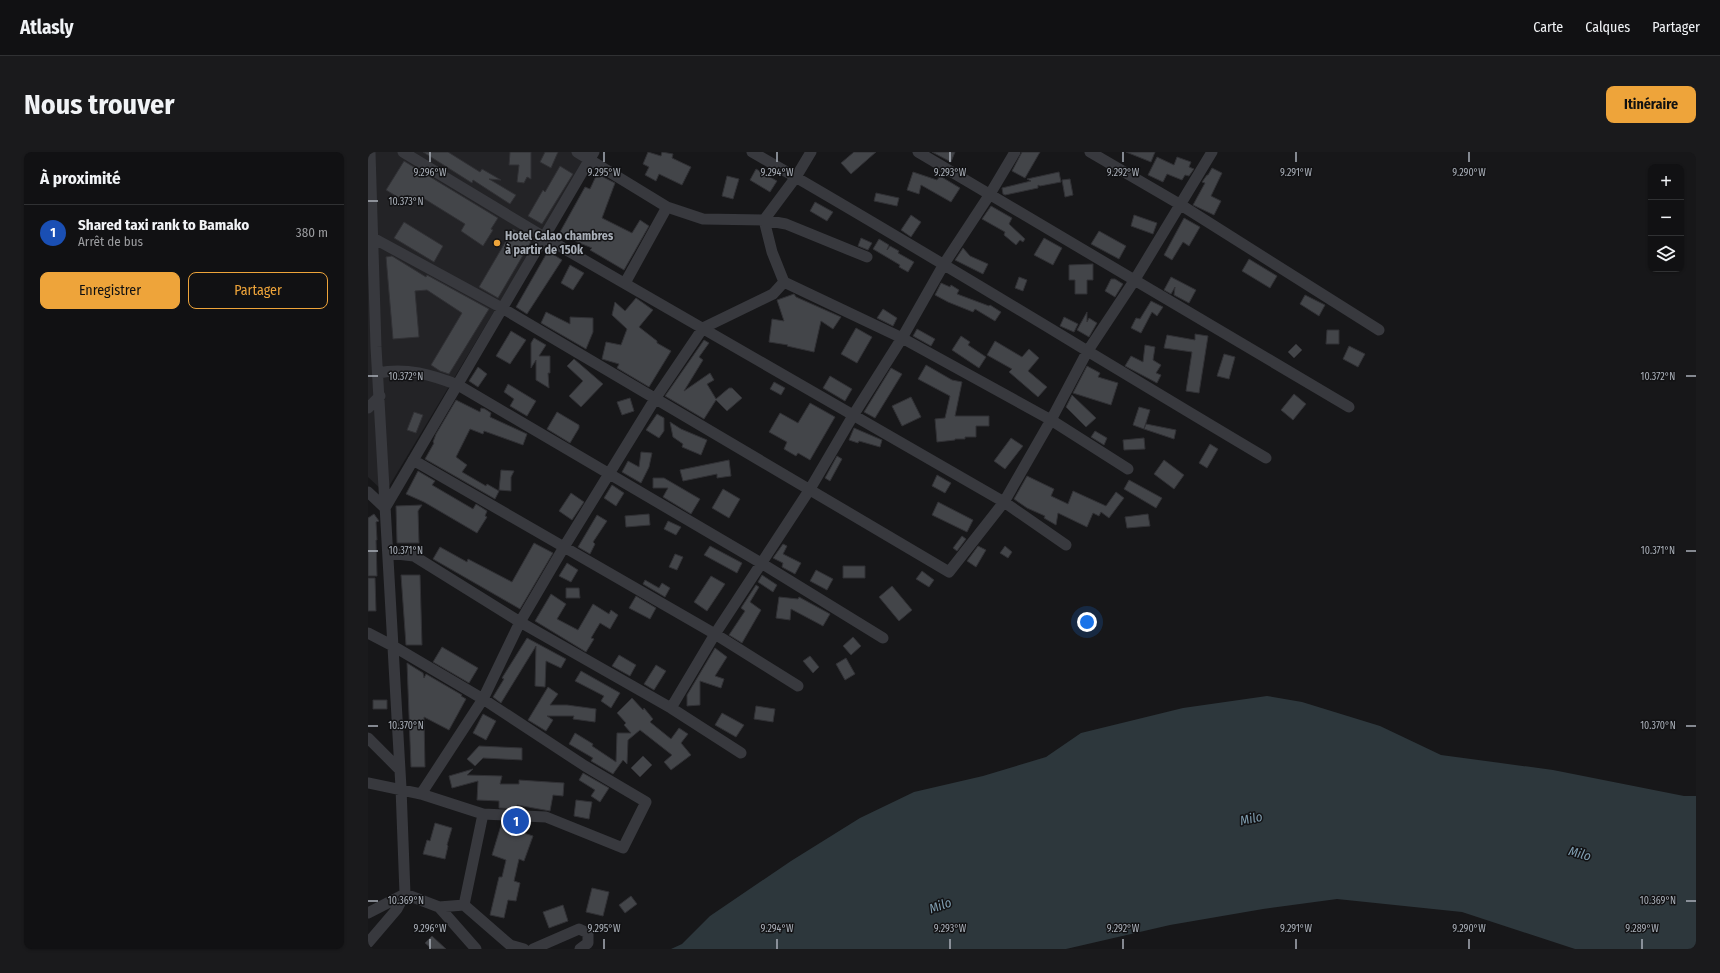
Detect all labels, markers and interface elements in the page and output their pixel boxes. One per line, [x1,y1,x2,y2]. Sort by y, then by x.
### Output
text: Atlasly [20,16,74,39]
text: Carte [1533,19,1563,36]
text: Calques [1585,19,1630,36]
text: Partager [1652,19,1700,36]
button: Itinéraire [1606,86,1696,123]
text: Nous trouver [24,88,175,121]
map controls [1648,164,1684,272]
button: + [1648,164,1684,200]
text: 9.296°W [413,167,447,179]
text: 9.295°W [588,167,621,179]
text: 9.294°W [760,167,794,179]
text: 9.293°W [934,167,967,179]
text: 9.292°W [1107,167,1140,179]
text: 9.291°W [1280,167,1313,179]
text: 9.290°W [1452,167,1486,179]
text: À proximité [40,168,121,189]
text: 10.373°N [388,196,424,208]
button: − [1648,200,1684,236]
text: Shared taxi rank to Bamako [78,216,249,234]
text: 1 [50,225,56,240]
text: 380 m [296,225,328,240]
place label: Hotel Calao chambres à partir de 150k [505,229,614,257]
text: Arrêt de bus [78,234,143,249]
button: layers [1648,236,1684,272]
marker: Hotel Calao chambres à partir de 150k [492,238,502,248]
button: Enregistrer [40,272,180,309]
button: Partager [188,272,328,309]
text: 10.372°N [389,371,423,383]
text: 10.372°N [1641,371,1675,383]
text: 10.371°N [389,545,423,557]
text: 10.371°N [1641,545,1675,557]
your location [1077,612,1097,632]
text: 10.370°N [388,720,424,732]
text: 10.370°N [1640,720,1676,732]
pin: 1 [503,806,529,836]
water label: Milo [1238,809,1264,828]
water label: Milo [1567,843,1593,864]
text: 10.369°N [388,895,424,907]
water label: Milo [927,895,953,916]
text: 10.369°N [1640,895,1676,907]
text: 9.296°W [413,923,447,935]
text: 9.295°W [588,923,621,935]
text: 9.294°W [760,923,794,935]
text: 9.293°W [934,923,967,935]
text: 9.292°W [1107,923,1140,935]
text: 9.291°W [1280,923,1313,935]
text: 9.290°W [1452,923,1486,935]
text: 9.289°W [1625,923,1659,935]

